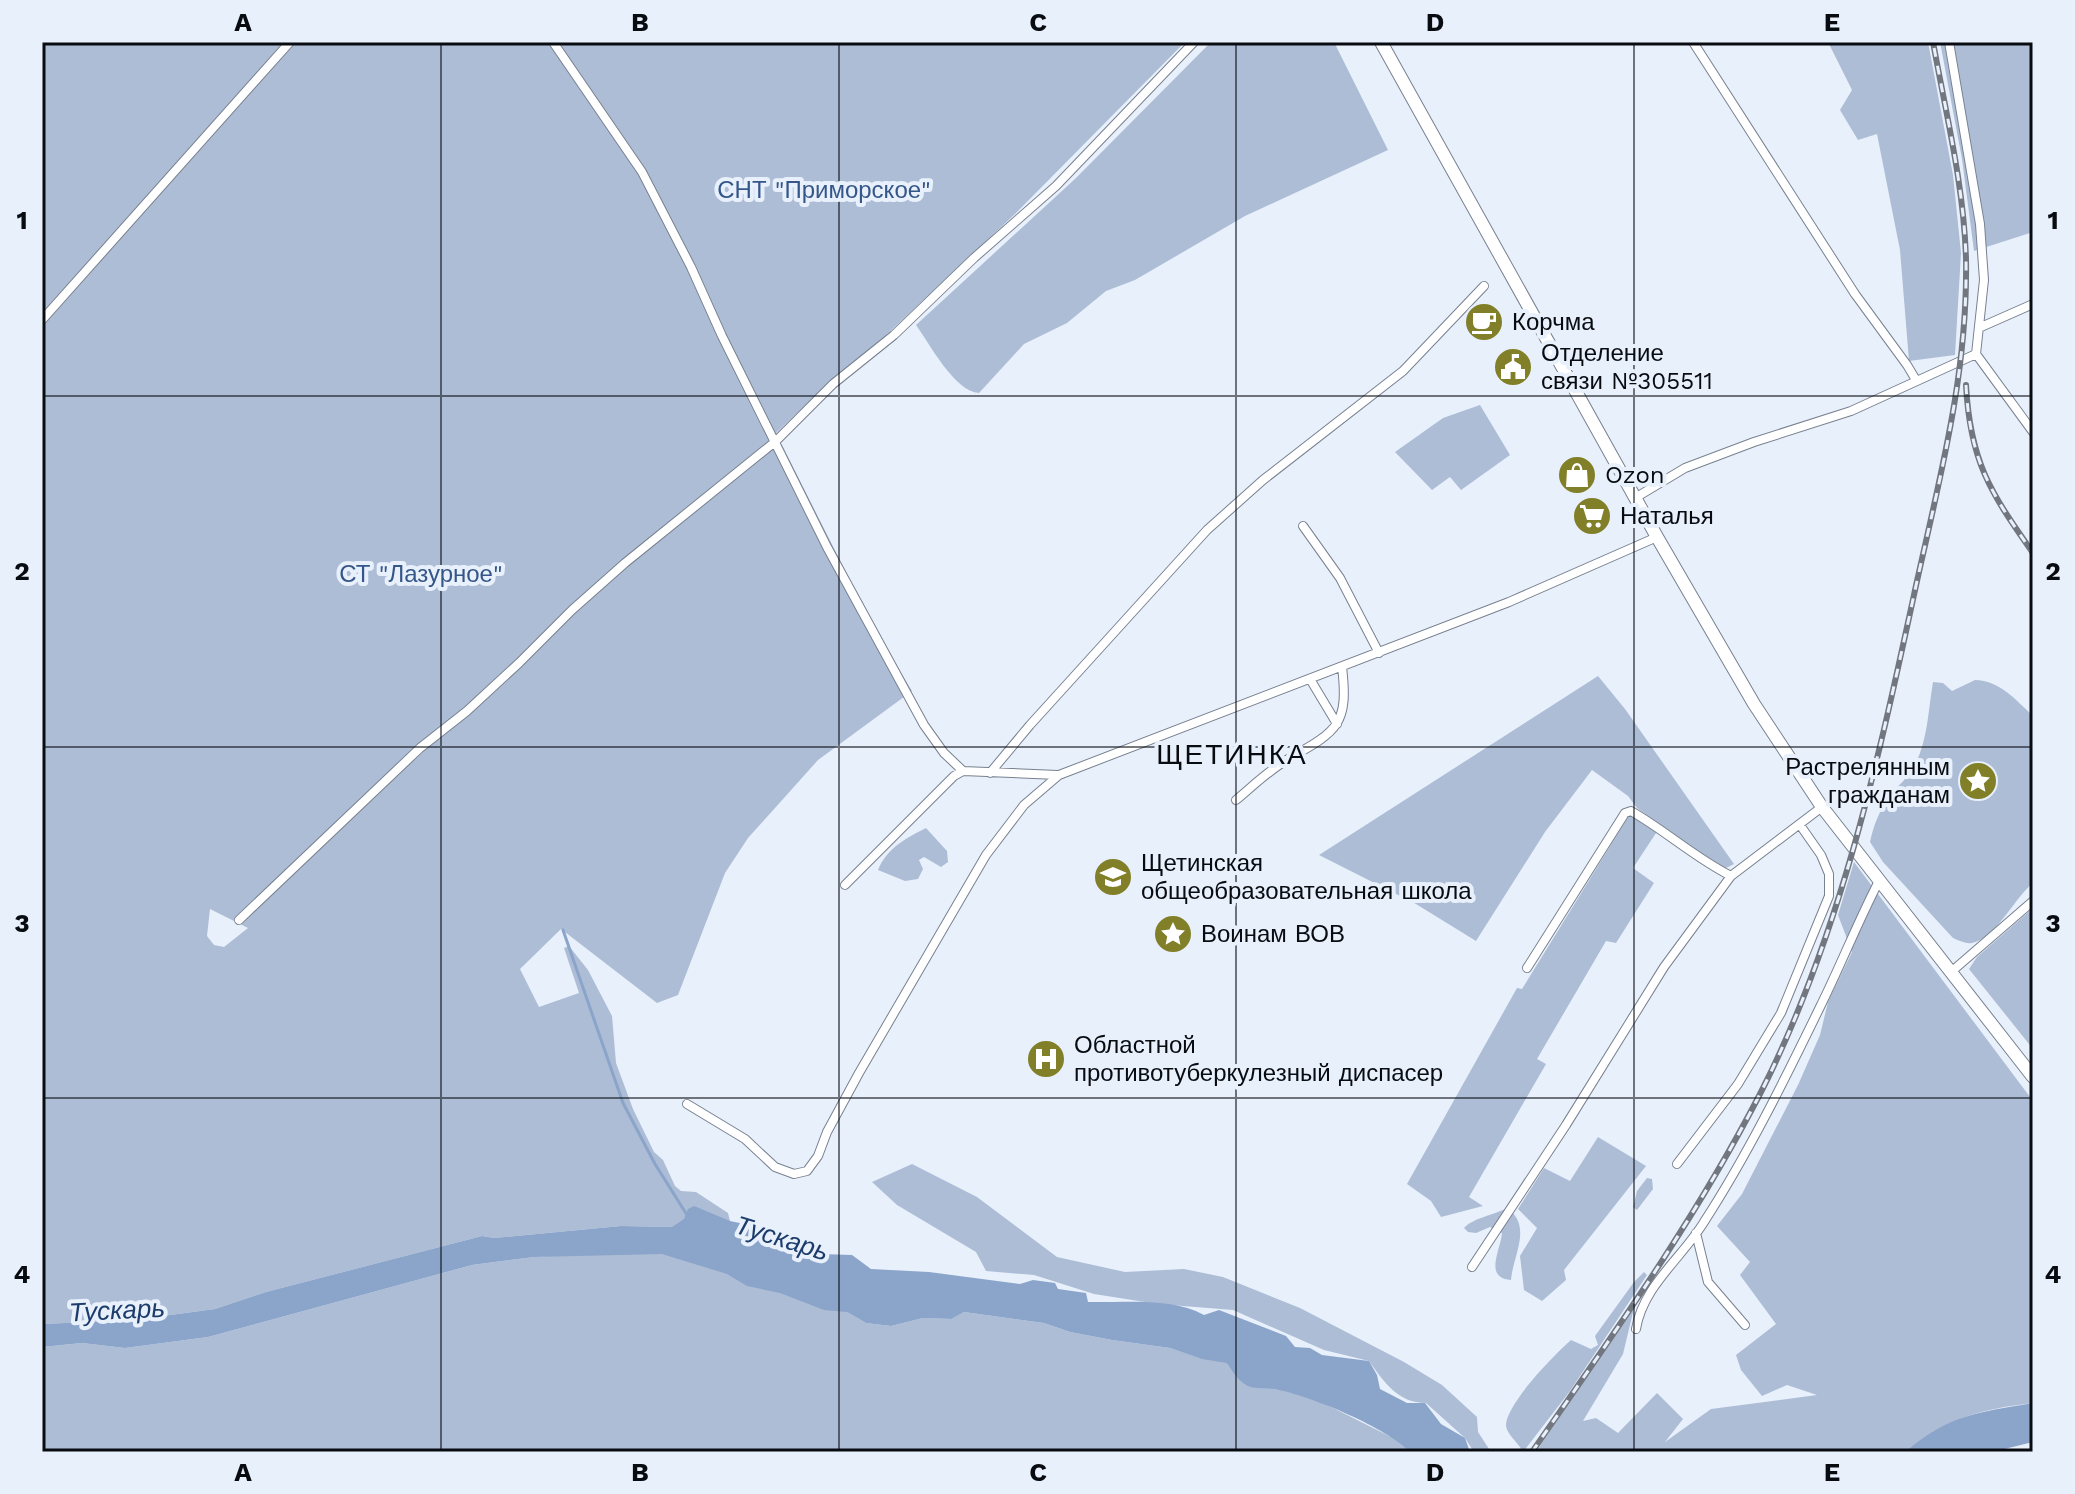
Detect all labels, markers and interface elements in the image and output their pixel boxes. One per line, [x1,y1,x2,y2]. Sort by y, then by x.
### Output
text: A [234,7,252,37]
text: B [631,7,649,37]
text: C [1029,7,1047,37]
text: D [1426,7,1444,37]
text: E [1824,7,1840,37]
park label: СНТ "Приморское" [717,176,931,204]
text: 1 [16,205,28,235]
text: 1 [2047,205,2059,235]
cafe icon: Корчма [1463,301,1505,343]
place label: Корчма [1512,308,1595,336]
place label: Отделение связи №305511 [1541,339,1713,395]
public building icon: Отделение связи №305511 [1492,346,1534,388]
shop icon: Ozon [1556,454,1598,496]
place label: Ozon [1605,461,1665,489]
supermarket icon: Наталья [1571,495,1613,537]
place label: Наталья [1620,502,1714,530]
text: 2 [14,556,30,586]
text: 2 [2045,556,2061,586]
park label: СТ "Лазурное" [339,560,503,588]
district label: ЩЕТИНКА [1156,738,1308,771]
place label: Растрелянным гражданам [1785,753,1950,809]
place icon: Растрелянным гражданам [1957,760,1999,802]
place label: Щетинская общеобразовательная школа [1141,849,1472,905]
school or university icon: Щетинская общеобразовательная школа [1092,856,1134,898]
text: 3 [14,908,30,938]
text: 3 [2045,908,2061,938]
place icon: Воинам ВОВ [1152,913,1194,955]
place label: Воинам ВОВ [1201,920,1345,948]
place label: Областной противотуберкулезный диспасер [1074,1031,1443,1087]
hospital icon: Областной противотуберкулезный диспасер [1025,1038,1067,1080]
water label: Тускарь [732,1210,832,1266]
text: 4 [14,1259,31,1289]
text: 4 [2045,1259,2062,1289]
water label: Тускарь [68,1293,166,1327]
text: A [234,1457,252,1487]
text: B [631,1457,649,1487]
text: C [1029,1457,1047,1487]
text: D [1426,1457,1444,1487]
text: E [1824,1457,1840,1487]

